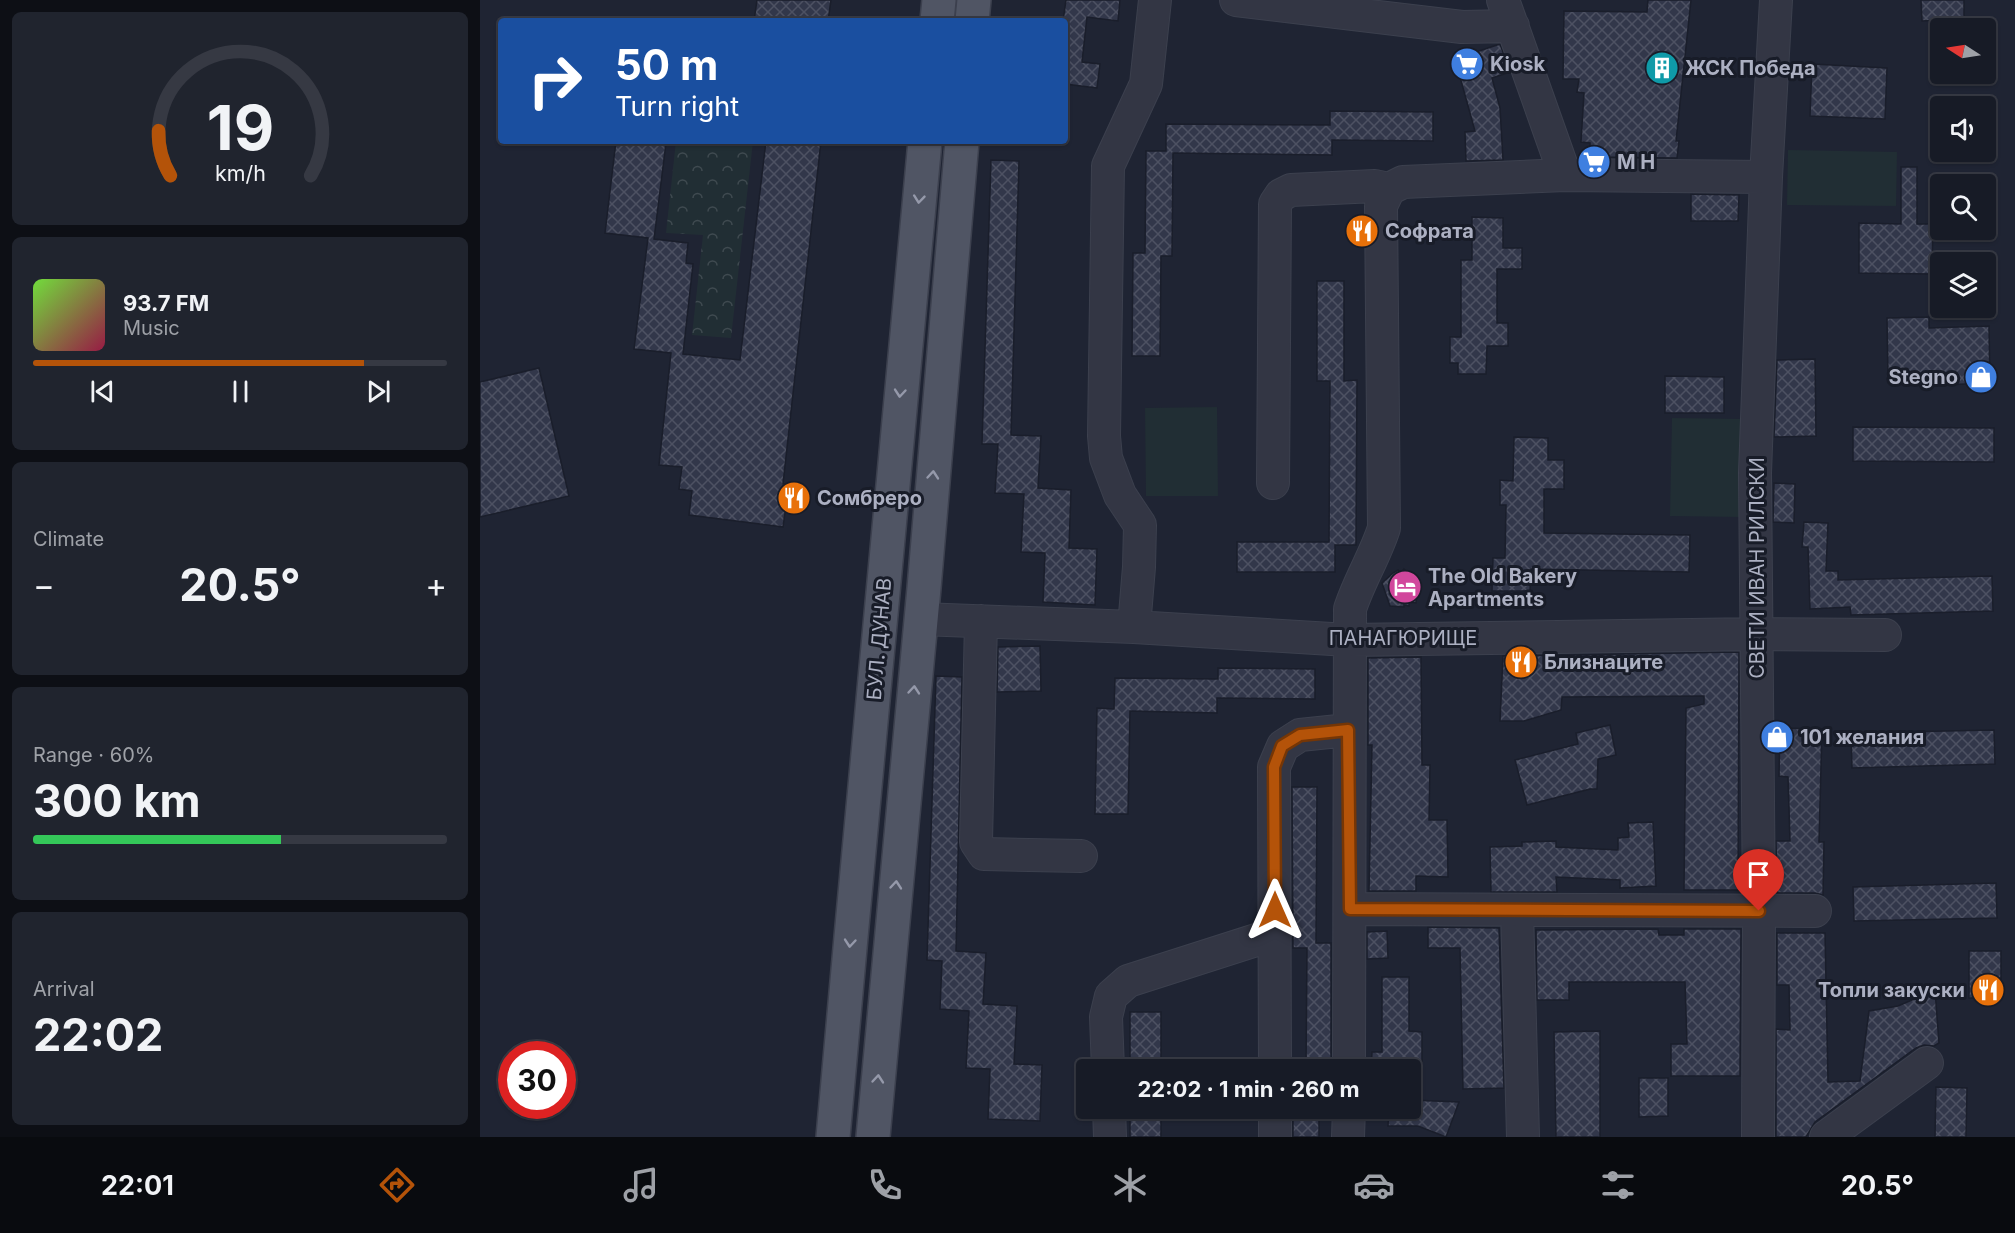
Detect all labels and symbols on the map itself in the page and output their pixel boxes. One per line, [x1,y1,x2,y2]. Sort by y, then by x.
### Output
north arrow [1930,18,1996,84]
supermarket icon: Kiosk [1449,46,1485,82]
building icon: ЖСК Победа [1644,50,1680,86]
place label: Kiosk [1490,52,1545,76]
place label: ЖСК Победа [1685,56,1816,80]
supermarket icon: М Н [1576,144,1612,180]
place label: М Н [1617,150,1655,174]
one-way arrow [913,195,926,204]
restaurant icon: Софрата [1344,213,1380,249]
place label: Софрата [1385,219,1474,243]
shop icon: Stegno [1963,359,1999,395]
place label: Stegno [1889,365,1958,389]
one-way arrow [894,389,907,398]
street label: СВЕТИ ИВАН РИЛСКИ [1745,457,1769,679]
one-way arrow [926,471,939,480]
restaurant icon: Сомбреро [776,480,812,516]
place label: Сомбреро [817,486,922,510]
place label: The Old Bakery Apartments [1428,564,1577,611]
hotel icon: The Old Bakery Apartments [1387,569,1423,605]
street label: БУЛ. ДУНАВ [862,577,896,701]
street label: ПАНАГЮРИЩЕ [1329,626,1477,650]
restaurant icon: Близнаците [1503,644,1539,680]
place label: Близнаците [1544,650,1663,674]
one-way arrow [907,686,920,695]
shop icon: 101 желания [1759,719,1795,755]
place label: 101 желания [1800,725,1924,749]
pin [1733,849,1784,911]
position arrow [1243,878,1307,942]
one-way arrow [889,880,902,889]
one-way arrow [844,939,857,948]
restaurant icon: Топли закуски [1970,972,2006,1008]
place label: Топли закуски [1818,978,1965,1002]
speed limit sign: 30 [498,1041,576,1119]
one-way arrow [871,1074,884,1083]

